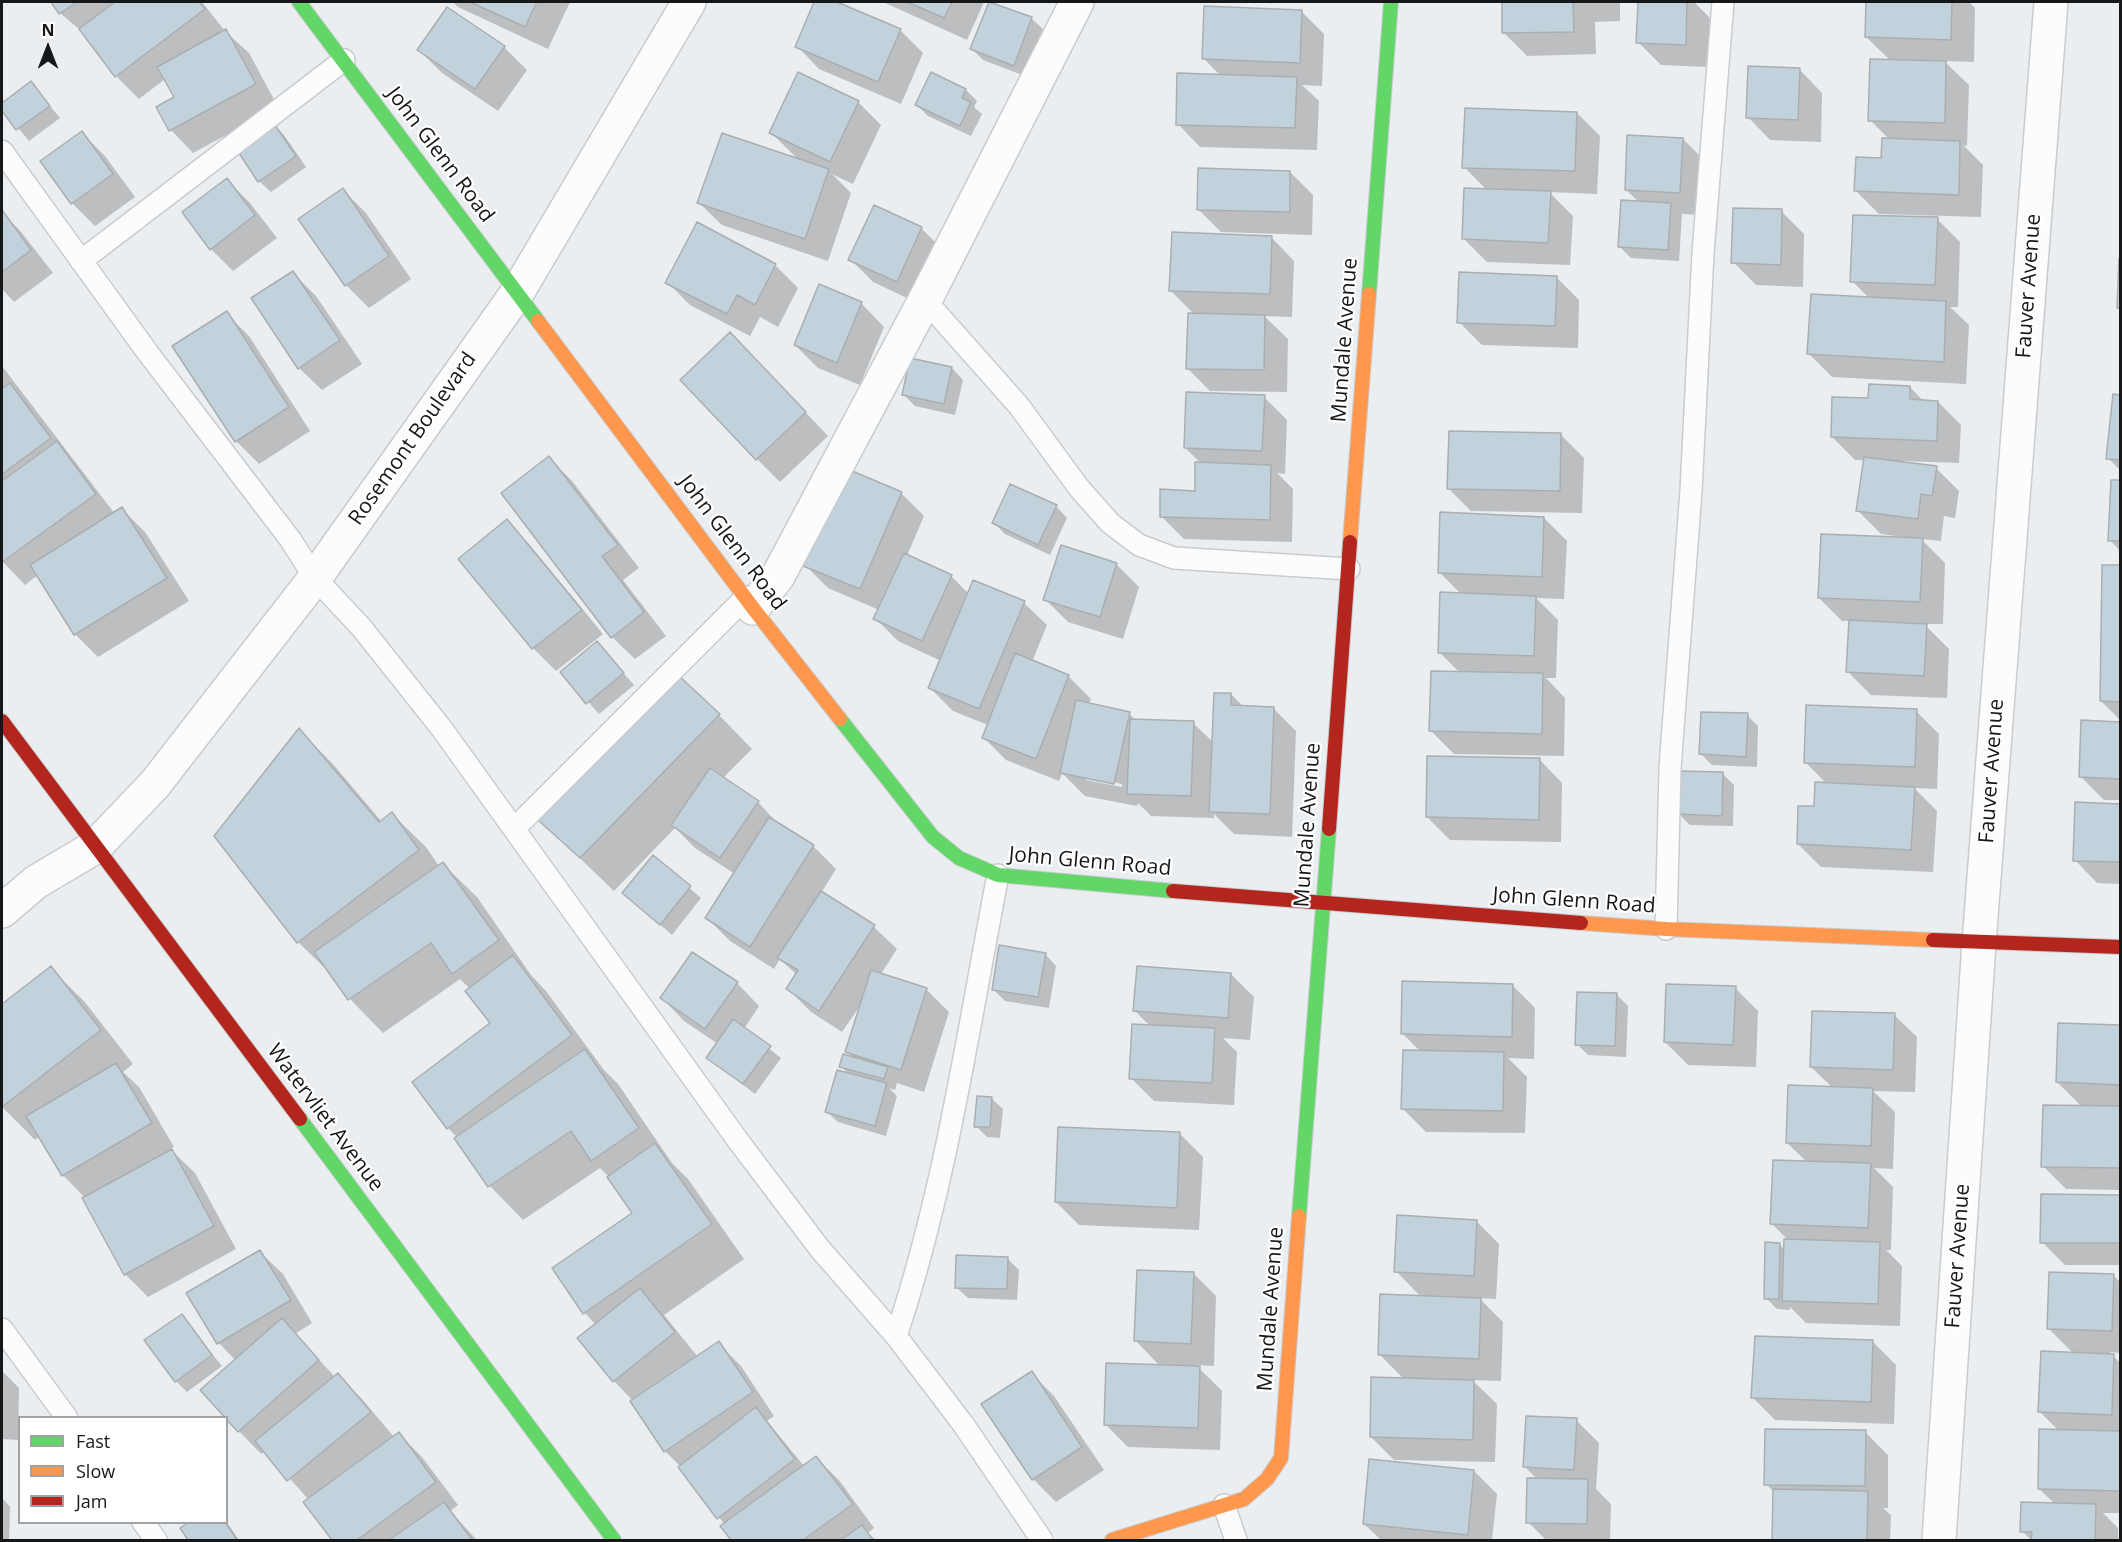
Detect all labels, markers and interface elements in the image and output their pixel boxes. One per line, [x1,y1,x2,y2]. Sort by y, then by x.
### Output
north arrow [18,18,78,78]
text: N [41,19,55,41]
street label: John Glenn Road [381,82,499,228]
street label: Fauver Avenue [2011,213,2047,359]
street label: Mundale Avenue [1327,257,1363,423]
street label: Rosemont Boulevard [344,348,482,530]
street label: John Glenn Road [673,470,791,616]
street label: Fauver Avenue [1974,698,2010,844]
street label: Mundale Avenue [1290,742,1326,908]
street label: John Glenn Road [1008,842,1172,882]
street label: John Glenn Road [1492,883,1656,919]
street label: Watervliet Avenue [261,1039,389,1197]
street label: Fauver Avenue [1940,1183,1976,1329]
street label: Mundale Avenue [1253,1226,1289,1392]
legend [18,1416,228,1524]
text: Fast [76,1429,110,1453]
text: Slow [76,1459,115,1483]
text: Jam [76,1489,108,1513]

